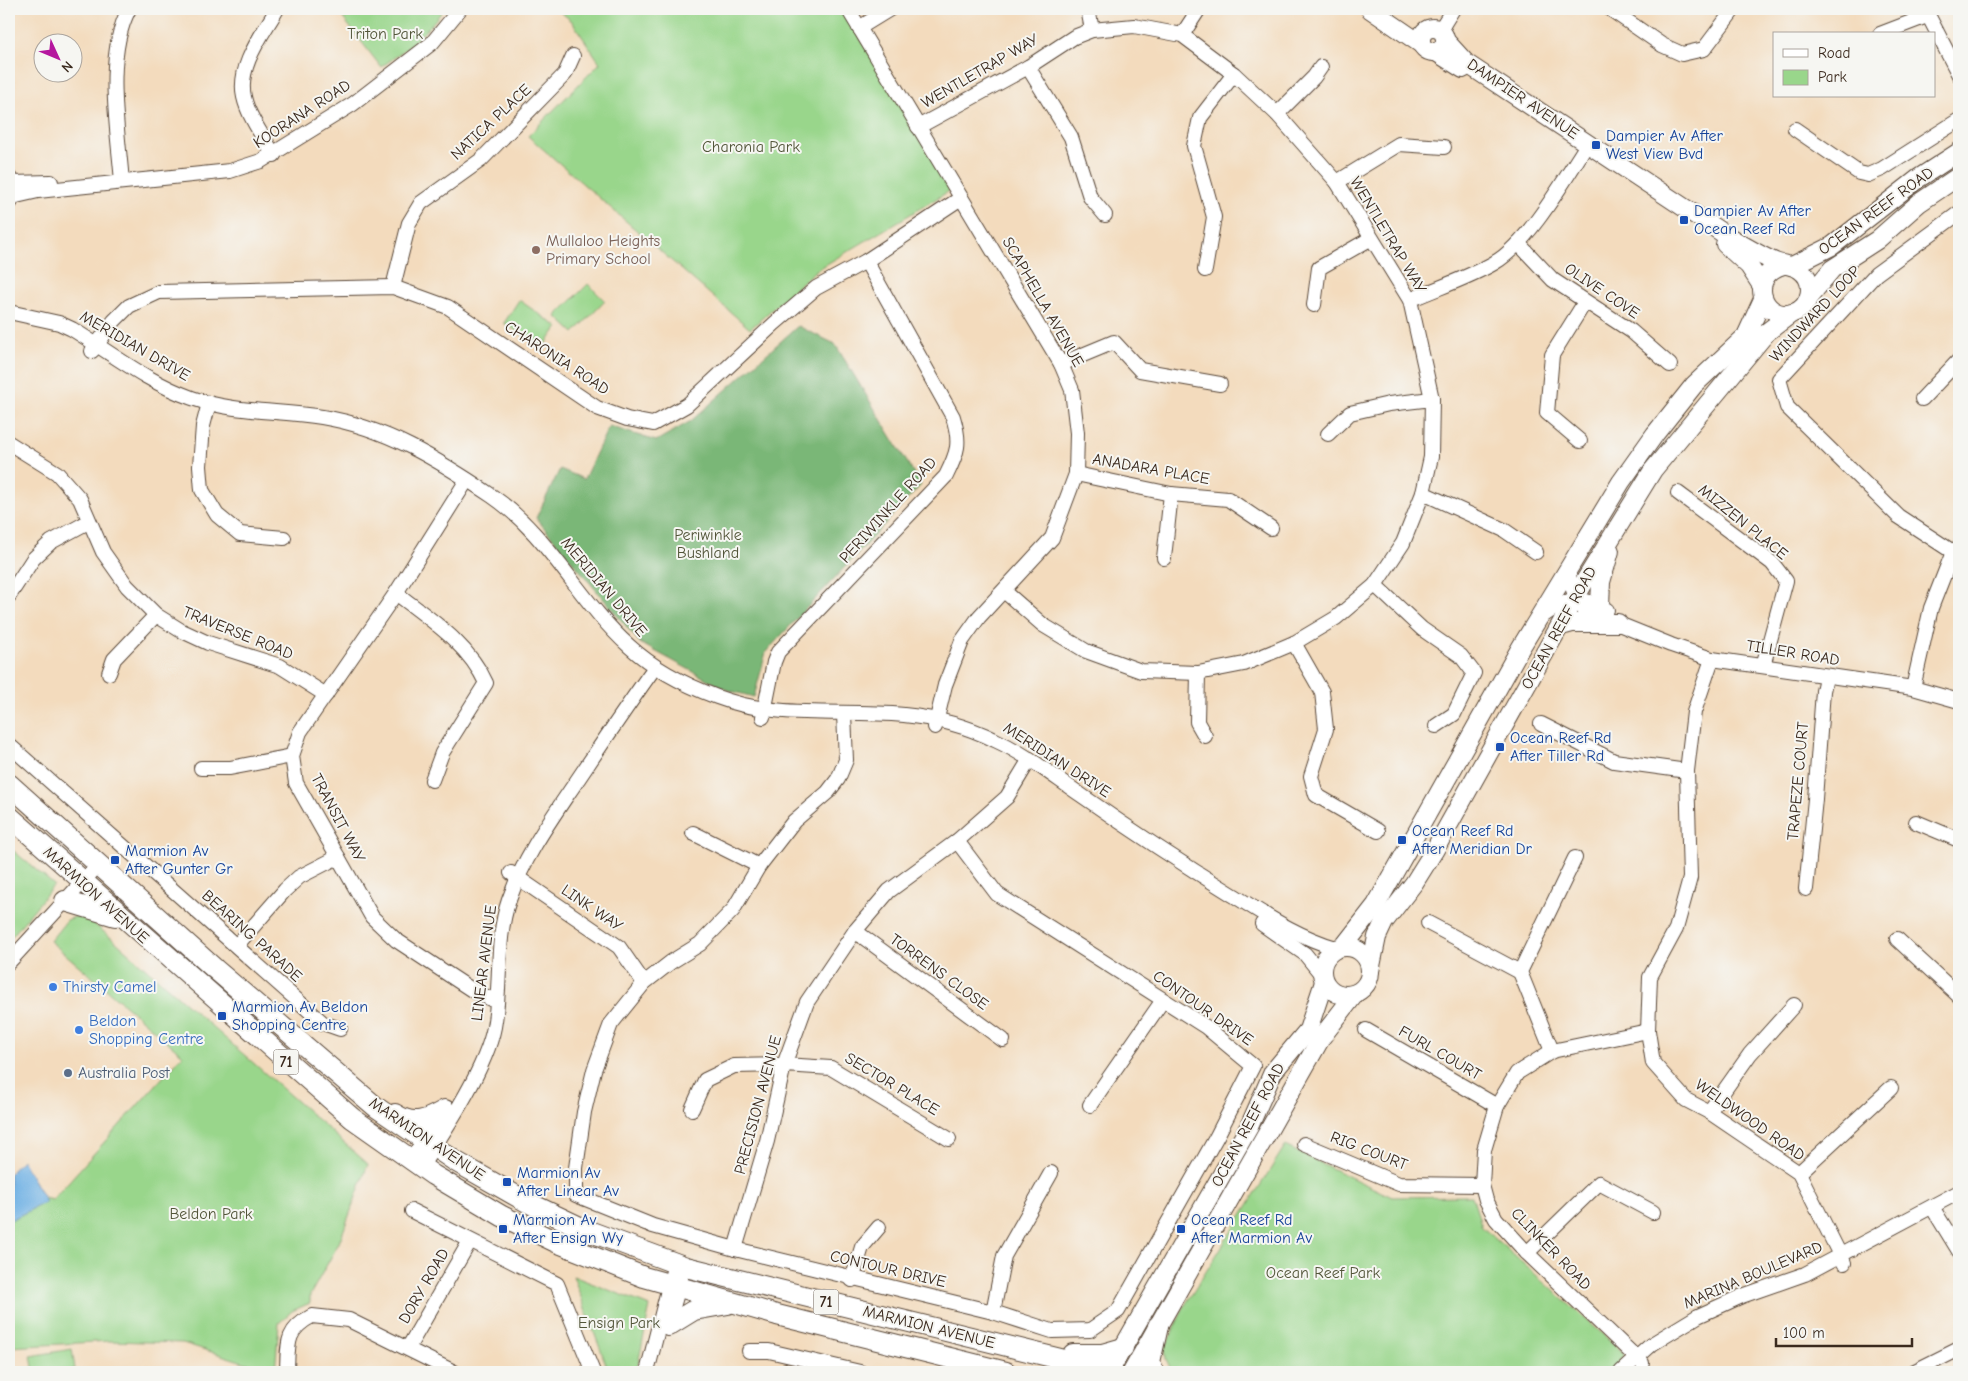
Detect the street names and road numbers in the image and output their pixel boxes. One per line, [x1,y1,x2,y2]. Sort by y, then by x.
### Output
street label: WENTLETRAP WAY [918,30,1042,112]
street label: DAMPIER AVENUE [1464,55,1582,143]
street label: KOORANA ROAD [250,76,354,152]
street label: NATICA PLACE [447,80,535,164]
street label: OCEAN REEF ROAD [1815,163,1937,259]
street label: WENTLETRAP WAY [1346,174,1430,297]
street label: SCAPHELLA AVENUE [998,234,1088,370]
street label: OLIVE COVE [1561,259,1643,323]
street label: WINDWARD LOOP [1766,262,1864,366]
street label: MERIDIAN DRIVE [77,307,193,385]
street label: CHARONIA ROAD [501,317,613,399]
street label: ANADARA PLACE [1091,450,1211,488]
street label: PERIWINKLE ROAD [836,453,940,567]
street label: MIZZEN PLACE [1695,481,1791,564]
street label: MERIDIAN DRIVE [557,534,651,641]
street label: OCEAN REEF ROAD [1518,563,1600,693]
street label: TRAVERSE ROAD [180,603,296,663]
street label: TILLER ROAD [1745,637,1841,669]
street label: MERIDIAN DRIVE [1000,719,1114,802]
street label: TRAPEZE COURT [1784,720,1812,841]
street label: TRANSIT WAY [307,771,369,866]
street label: MARMION AVENUE [40,843,153,947]
street label: LINK WAY [558,881,626,935]
street label: BEARING PARADE [198,886,306,986]
street label: LINEAR AVENUE [468,904,500,1022]
street label: TORRENS CLOSE [886,930,992,1014]
street label: CONTOUR DRIVE [1149,967,1257,1050]
street label: FURL COURT [1396,1022,1485,1084]
street label: PRECISION AVENUE [731,1033,785,1176]
street label: SECTOR PLACE [842,1049,943,1119]
road number: 71 [274,1050,298,1074]
street label: OCEAN REEF ROAD [1208,1060,1288,1190]
street label: WELDWOOD ROAD [1692,1075,1808,1165]
street label: MARMION AVENUE [366,1094,489,1185]
street label: RIG COURT [1328,1128,1411,1174]
street label: CLINKER ROAD [1507,1204,1595,1294]
street label: MARINA BOULEVARD [1681,1238,1825,1312]
street label: DORY ROAD [395,1245,453,1327]
street label: CONTOUR DRIVE [828,1247,948,1291]
road number: 71 [814,1290,838,1314]
street label: MARMION AVENUE [861,1302,997,1352]

